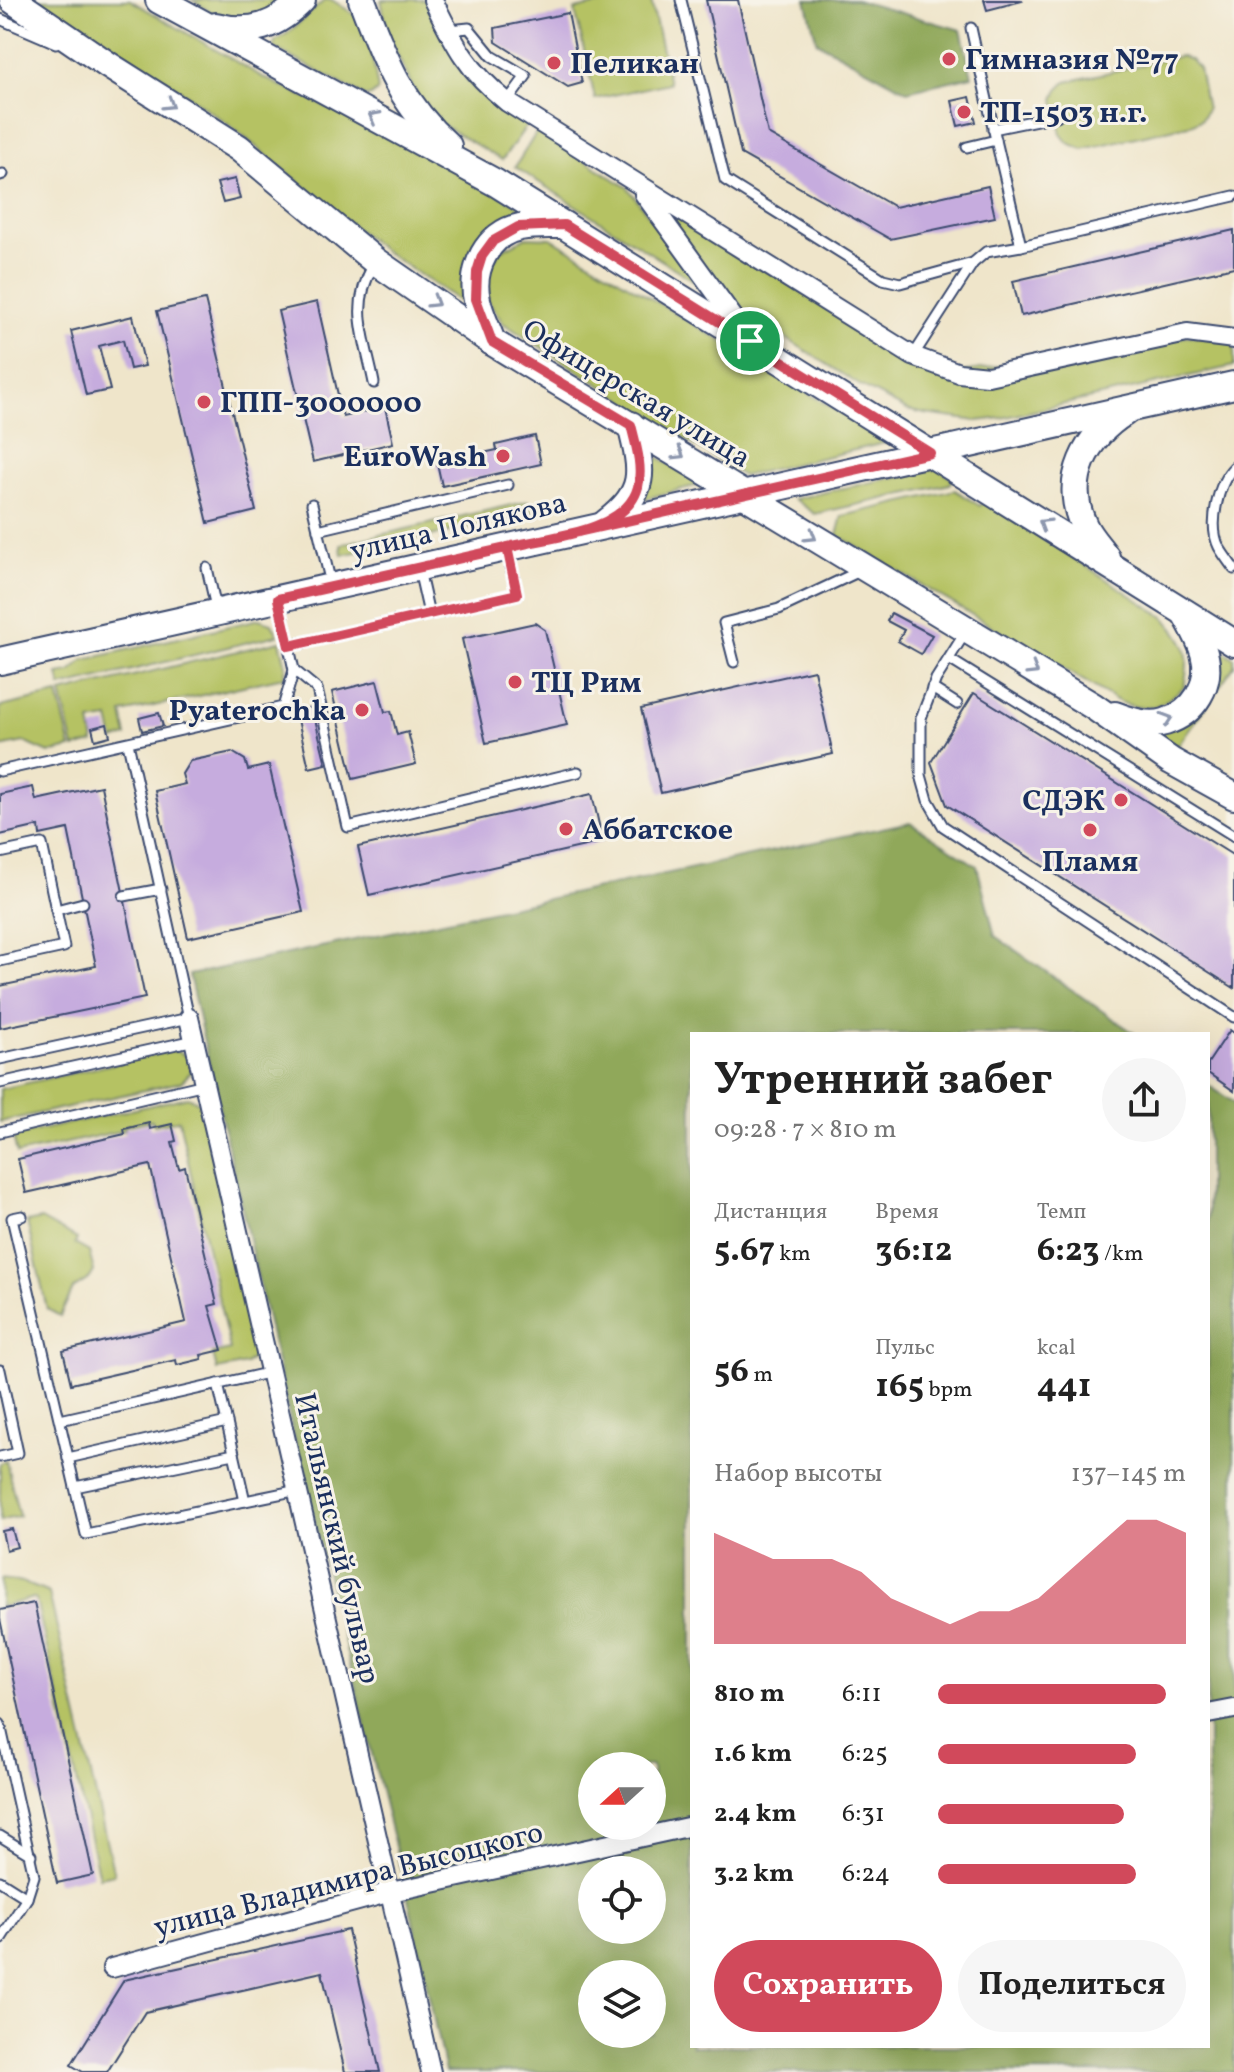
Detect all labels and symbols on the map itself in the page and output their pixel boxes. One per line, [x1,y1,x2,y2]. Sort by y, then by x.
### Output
place label: Гимназия №77 [965,40,1179,82]
place label: Пеликан [570,44,699,86]
marker: Гимназия №77 [940,50,958,68]
marker: Пеликан [545,54,563,72]
place label: ТП-1503 н.г. [980,93,1148,135]
one-way arrow [161,94,175,109]
marker: ТП-1503 н.г. [955,103,973,121]
one-way arrow [369,111,383,127]
one-way arrow [425,292,440,307]
pin [716,307,784,375]
street label: Офицерская улица [514,310,758,480]
place label: ГПП-3000000 [220,383,422,425]
marker: ГПП-3000000 [195,393,213,411]
place label: EuroWash [343,437,487,479]
one-way arrow [670,445,685,460]
marker: EuroWash [494,447,512,465]
street label: улица Полякова [346,483,571,573]
one-way arrow [1038,518,1053,533]
one-way arrow [802,526,817,542]
one-way arrow [1024,660,1039,676]
place label: ТЦ Рим [531,663,641,705]
marker: ТЦ Рим [506,673,524,691]
place label: Pyaterochka [169,691,346,733]
marker: Pyaterochka [353,701,371,719]
one-way arrow [1159,712,1173,728]
place label: СДЭК [1022,781,1105,823]
marker: СДЭК [1112,791,1130,809]
place label: Аббатское [582,810,733,852]
marker: Аббатское [557,820,575,838]
marker: Пламя [1081,821,1099,839]
place label: Пламя [1042,842,1138,884]
street label: Итальянский бульвар [282,1389,390,1688]
north arrow [578,1752,666,1840]
street label: улица Владимира Высоцкого [149,1812,548,1950]

